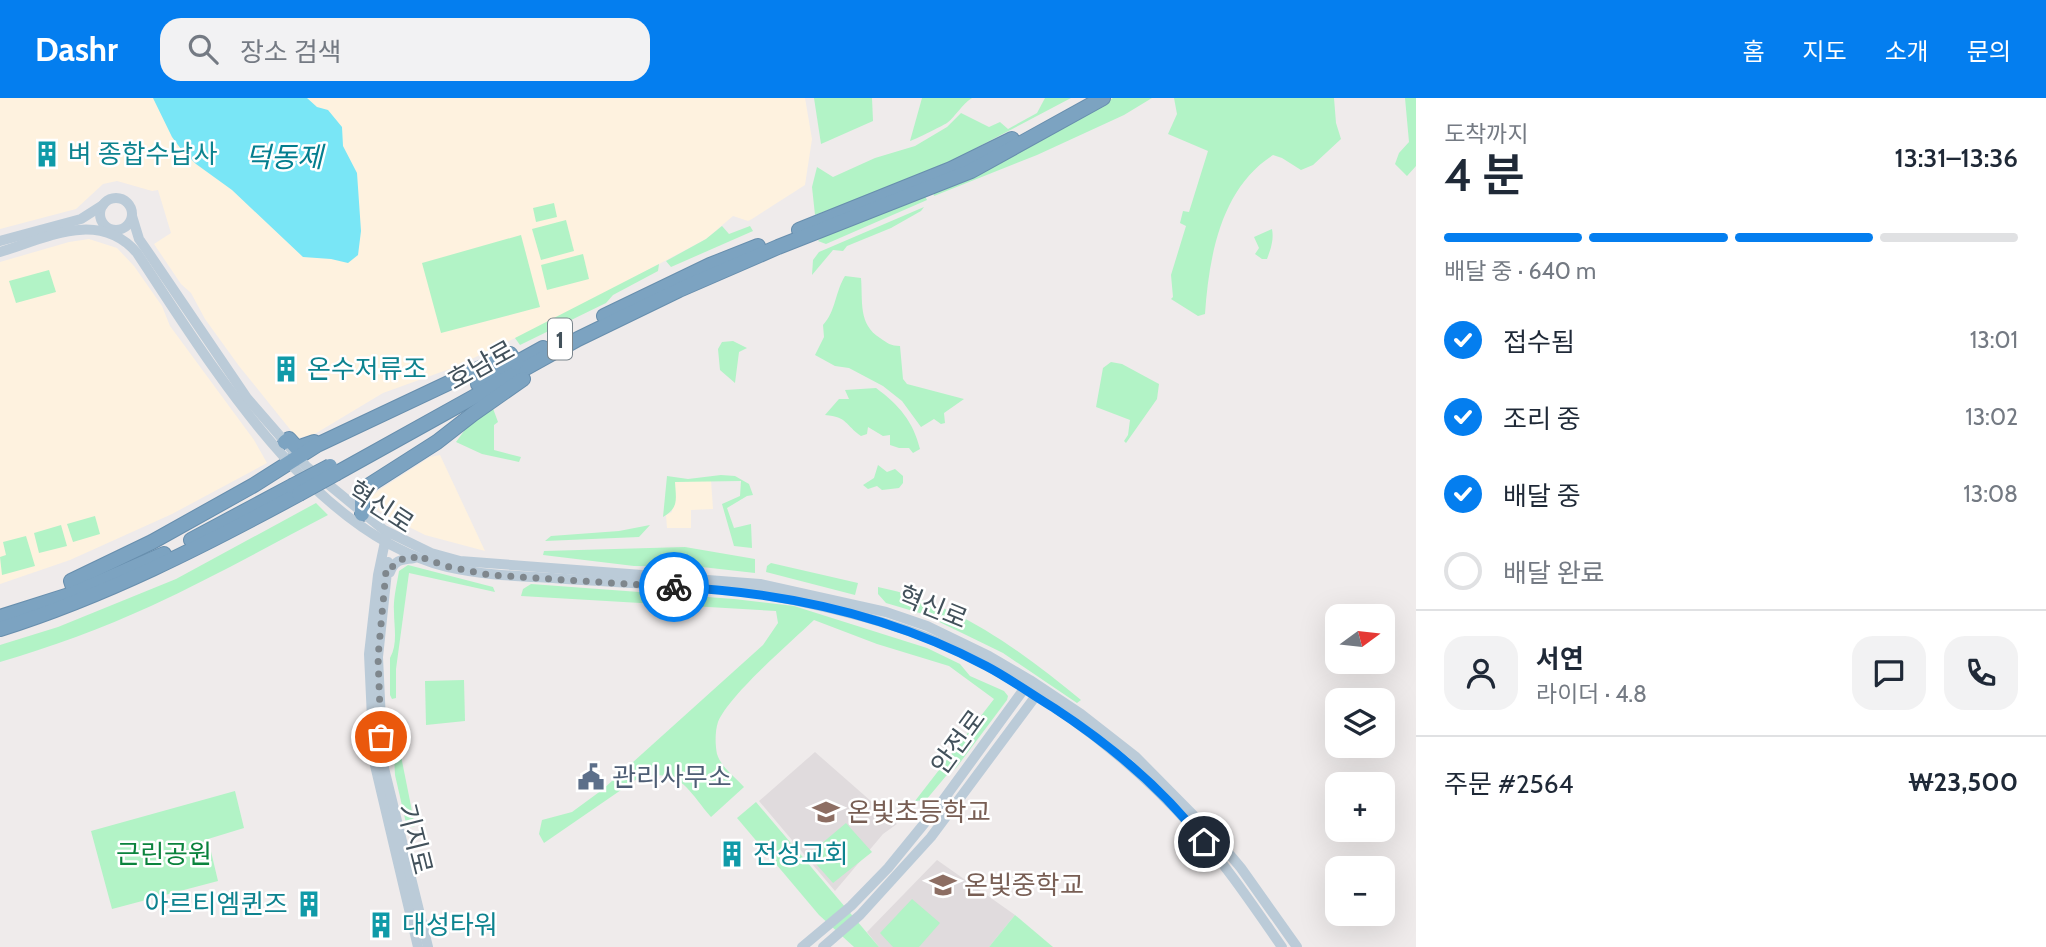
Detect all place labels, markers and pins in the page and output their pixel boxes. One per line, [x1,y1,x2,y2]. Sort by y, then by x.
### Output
place label: 벼 종합수납사 [68,138,217,170]
building icon: 벼 종합수납사 [32,139,62,169]
place label: 온수저류조 [307,353,427,385]
building icon: 온수저류조 [271,354,301,384]
pin [351,707,411,767]
place label: 관리사무소 [612,761,732,793]
public building icon: 관리사무소 [576,762,606,792]
place label: 온빛초등학교 [847,796,991,828]
school or university icon: 온빛초등학교 [811,797,841,827]
pin [1174,812,1234,872]
place label: 전성교회 [753,838,849,870]
building icon: 전성교회 [717,839,747,869]
place label: 온빛중학교 [964,869,1084,901]
school or university icon: 온빛중학교 [928,870,958,900]
place label: 아르티엠퀸즈 [144,888,288,920]
building icon: 아르티엠퀸즈 [294,889,324,919]
place label: 대성타워 [402,909,498,941]
building icon: 대성타워 [366,910,396,940]

